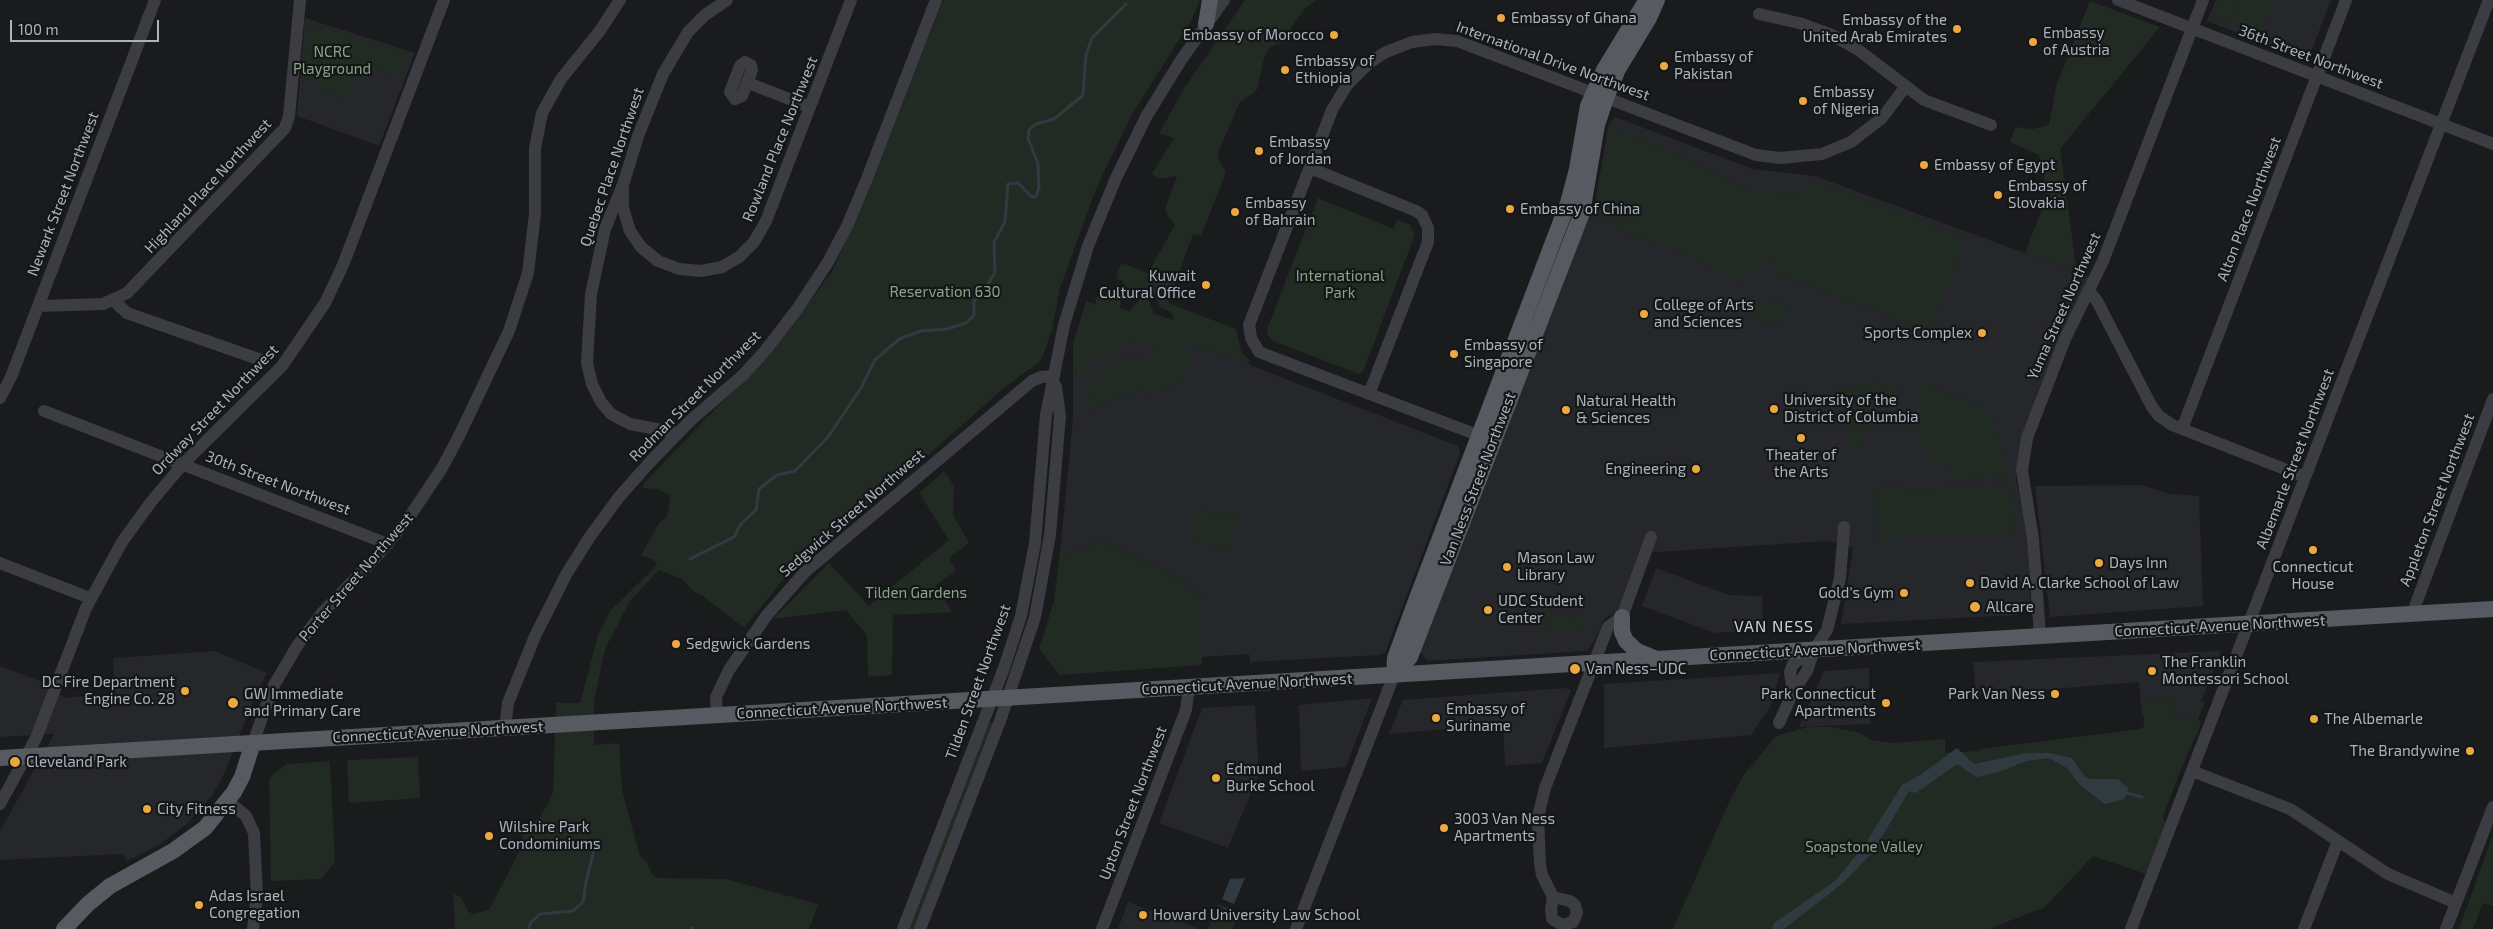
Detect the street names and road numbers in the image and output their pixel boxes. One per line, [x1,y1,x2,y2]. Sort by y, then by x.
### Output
street label: International Drive Northwest [1454,18,1652,104]
street label: 36th Street Northwest [2236,21,2386,93]
street label: Rowland Place Northwest [739,54,821,224]
street label: Quebec Place Northwest [576,85,648,249]
street label: Newark Street Northwest [23,109,103,279]
street label: Highland Place Northwest [141,115,275,257]
street label: Alton Place Northwest [2213,134,2285,284]
street label: Yuma Street Northwest [2023,230,2105,382]
street label: Rodman Street Northwest [626,327,764,465]
street label: Ordway Street Northwest [148,341,282,479]
street label: Albemarle Street Northwest [2252,366,2338,552]
street label: Van Ness Street Northwest [1437,390,1519,568]
street label: Appleton Street Northwest [2396,411,2478,589]
street label: Sedgwick Street Northwest [776,445,928,581]
street label: 30th Street Northwest [203,447,353,519]
street label: Porter Street Northwest [295,509,417,645]
street label: Tilden Street Northwest [942,602,1014,762]
street label: Connecticut Avenue Northwest [2114,611,2326,641]
street label: Connecticut Avenue Northwest [1709,635,1921,665]
street label: Connecticut Avenue Northwest [1141,669,1353,699]
street label: Connecticut Avenue Northwest [736,693,948,723]
street label: Connecticut Avenue Northwest [332,717,544,747]
street label: Upton Street Northwest [1095,724,1171,882]

